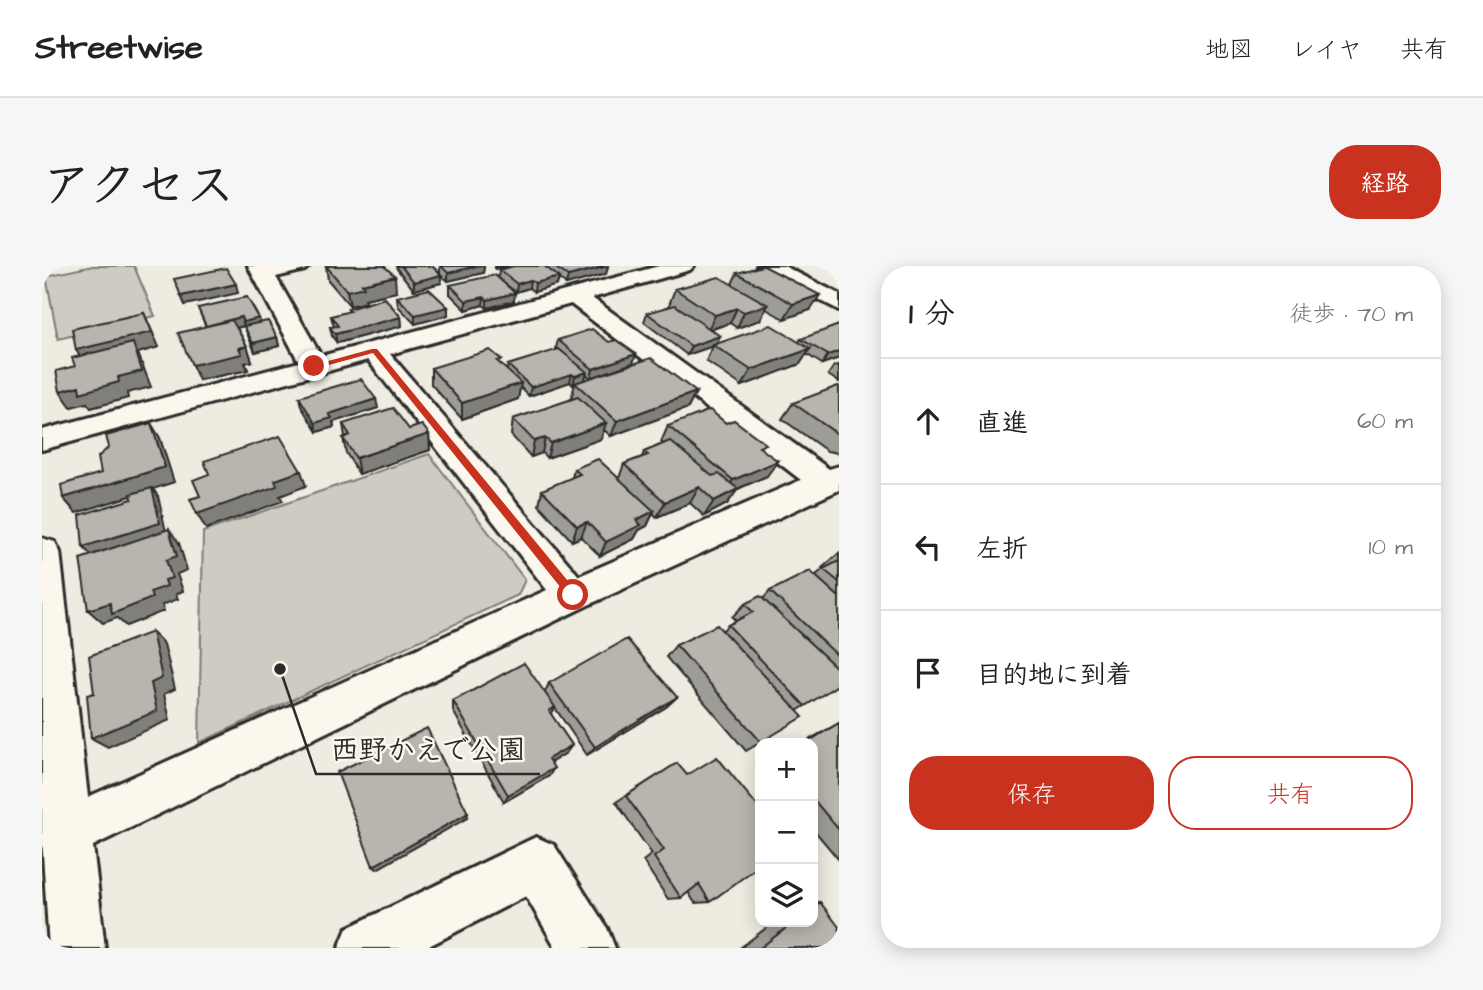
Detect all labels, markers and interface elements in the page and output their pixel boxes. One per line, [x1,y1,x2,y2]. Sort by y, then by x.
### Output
text: Streetwise [35,25,203,71]
text: 地図 [1205,33,1253,67]
text: レイヤ [1291,33,1362,67]
text: 共有 [1400,33,1448,67]
button: 経路 [1329,145,1441,219]
text: アクセス [42,153,235,221]
text: 1 分 [909,293,955,335]
text: 徒歩 · 70 m [1290,298,1413,330]
route end [298,350,329,381]
icon: ahead [909,402,947,440]
text: 直進 [976,405,1028,441]
text: 60 m [1357,405,1413,437]
icon: left [909,528,947,566]
text: 左折 [976,531,1028,567]
text: 10 m [1368,531,1413,563]
route start [557,579,588,610]
icon: arrive [909,654,947,692]
text: 目的地に到着 [976,657,1132,693]
callout: 西野かえで公園 [316,725,540,774]
text: 西野かえで公園 [331,731,525,770]
map controls [755,738,818,927]
button: + [755,738,818,801]
button: 保存 [909,756,1154,830]
button: 共有 [1168,756,1413,830]
button: − [755,801,818,864]
button: layers [755,864,818,927]

